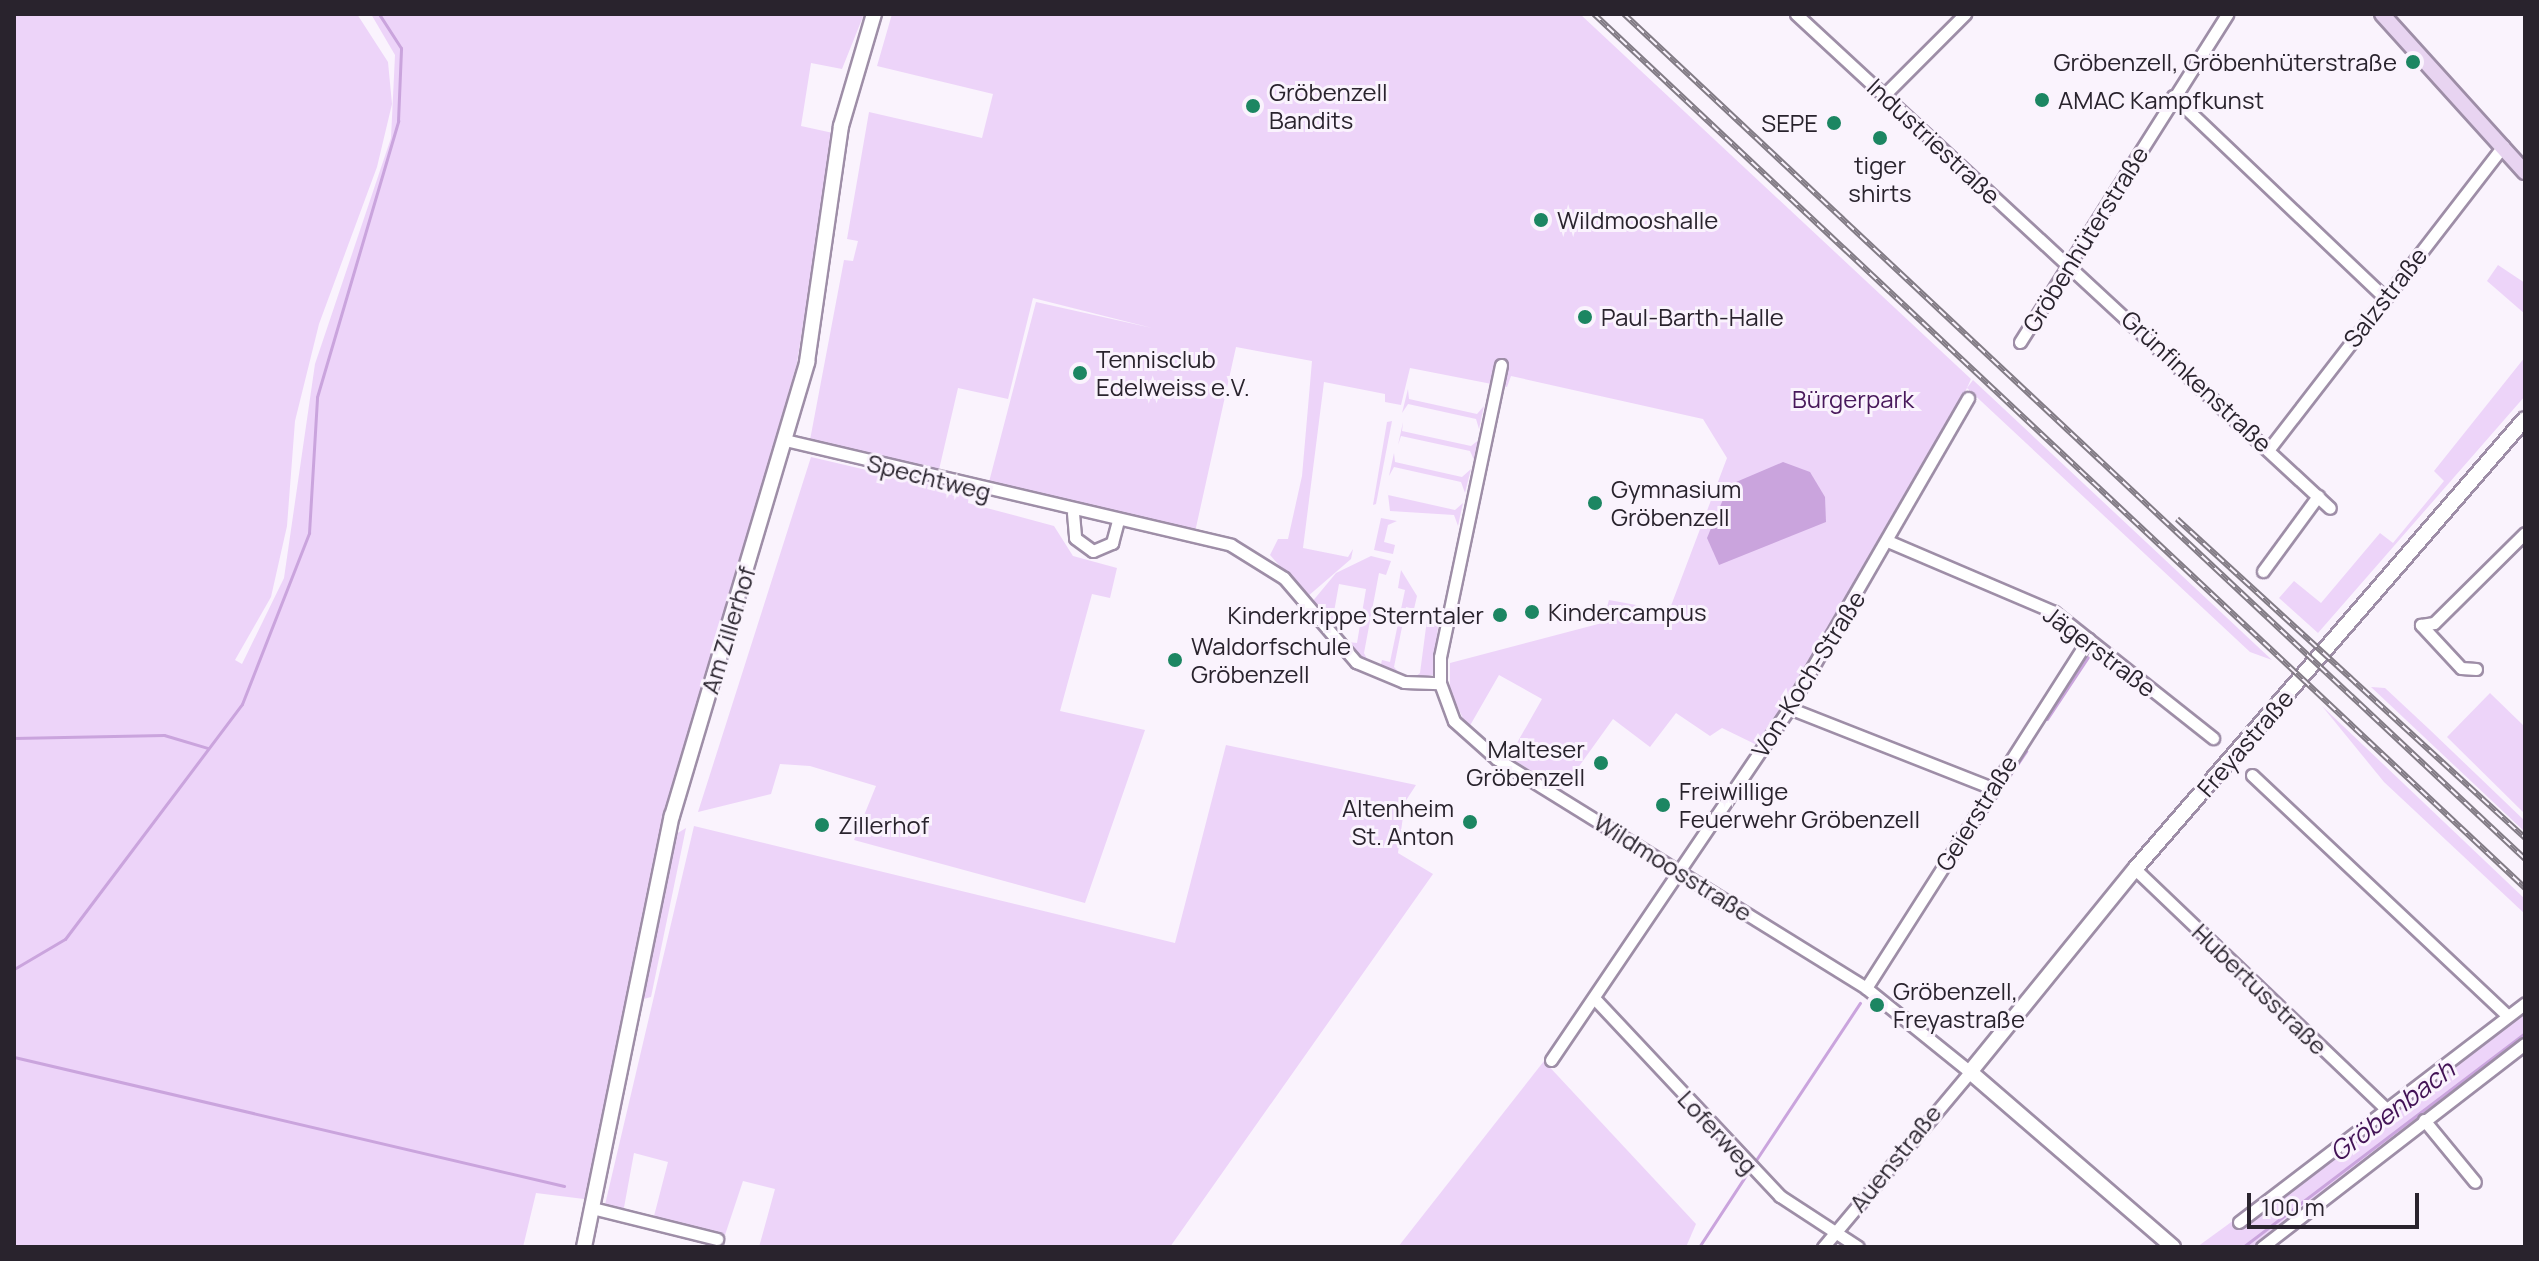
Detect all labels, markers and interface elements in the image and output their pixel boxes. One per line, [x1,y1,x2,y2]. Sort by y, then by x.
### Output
place label: Gröbenzell, Gröbenhüterstraße [2054,48,2397,76]
marker: Gröbenzell, Gröbenhüterstraße [2404,53,2422,71]
street label: Industriestraße [1862,72,2006,210]
place label: Gröbenzell Bandits [1269,78,1388,134]
place label: AMAC Kampfkunst [2058,86,2264,114]
marker: AMAC Kampfkunst [2033,91,2051,109]
marker: Gröbenzell Bandits [1244,97,1262,115]
place label: SEPE [1761,109,1818,137]
marker: SEPE [1825,114,1843,132]
marker: tiger shirts [1871,129,1889,147]
street label: Gröbenhüterstraße [2016,141,2154,337]
place label: tiger shirts [1848,151,1912,207]
place label: Wildmooshalle [1557,206,1718,234]
marker: Wildmooshalle [1532,211,1550,229]
street label: Salzstraße [2337,241,2433,353]
place label: Paul-Barth-Halle [1601,303,1784,331]
street label: Grünfinkenstraße [2116,304,2278,458]
marker: Paul-Barth-Halle [1576,308,1594,326]
place label: Tennisclub Edelweiss e.V. [1096,345,1250,401]
marker: Tennisclub Edelweiss e.V. [1071,364,1089,382]
park label: Bürgerpark [1792,385,1914,413]
street label: Spechtweg [864,448,994,506]
place label: Gymnasium Gröbenzell [1611,475,1741,531]
marker: Gymnasium Gröbenzell [1586,494,1604,512]
street label: Am Zillerhof [695,563,761,697]
street label: Von-Koch-Straße [1745,585,1871,763]
place label: Kindercampus [1548,598,1707,626]
street label: Jägerstraße [2038,599,2162,703]
place label: Kinderkrippe Sterntaler [1228,601,1484,629]
marker: Kindercampus [1523,603,1541,621]
marker: Kinderkrippe Sterntaler [1491,606,1509,624]
place label: Waldorfschule Gröbenzell [1191,632,1351,688]
marker: Waldorfschule Gröbenzell [1166,651,1184,669]
street label: Freyastraße [2191,684,2299,802]
place label: Malteser Gröbenzell [1466,735,1585,791]
street label: Geierstraße [1929,750,2023,876]
marker: Malteser Gröbenzell [1592,754,1610,772]
place label: Freiwillige Feuerwehr Gröbenzell [1679,777,1920,833]
place label: Altenheim St. Anton [1342,794,1454,850]
marker: Freiwillige Feuerwehr Gröbenzell [1654,796,1672,814]
street label: Wildmoosstraße [1589,807,1757,927]
place label: Zillerhof [838,811,929,839]
marker: Altenheim St. Anton [1461,813,1479,831]
marker: Zillerhof [813,816,831,834]
street label: Hubertusstraße [2187,917,2333,1061]
place label: Gröbenzell, Freyastraße [1893,977,2025,1033]
marker: Gröbenzell, Freyastraße [1868,996,1886,1014]
water label: Gröbenbach [2323,1054,2461,1168]
street label: Loferweg [1672,1084,1764,1180]
street label: Auenstraße [1843,1099,1947,1217]
scale bar [2251,1177,2423,1227]
text: 100 m [2261,1190,2325,1223]

